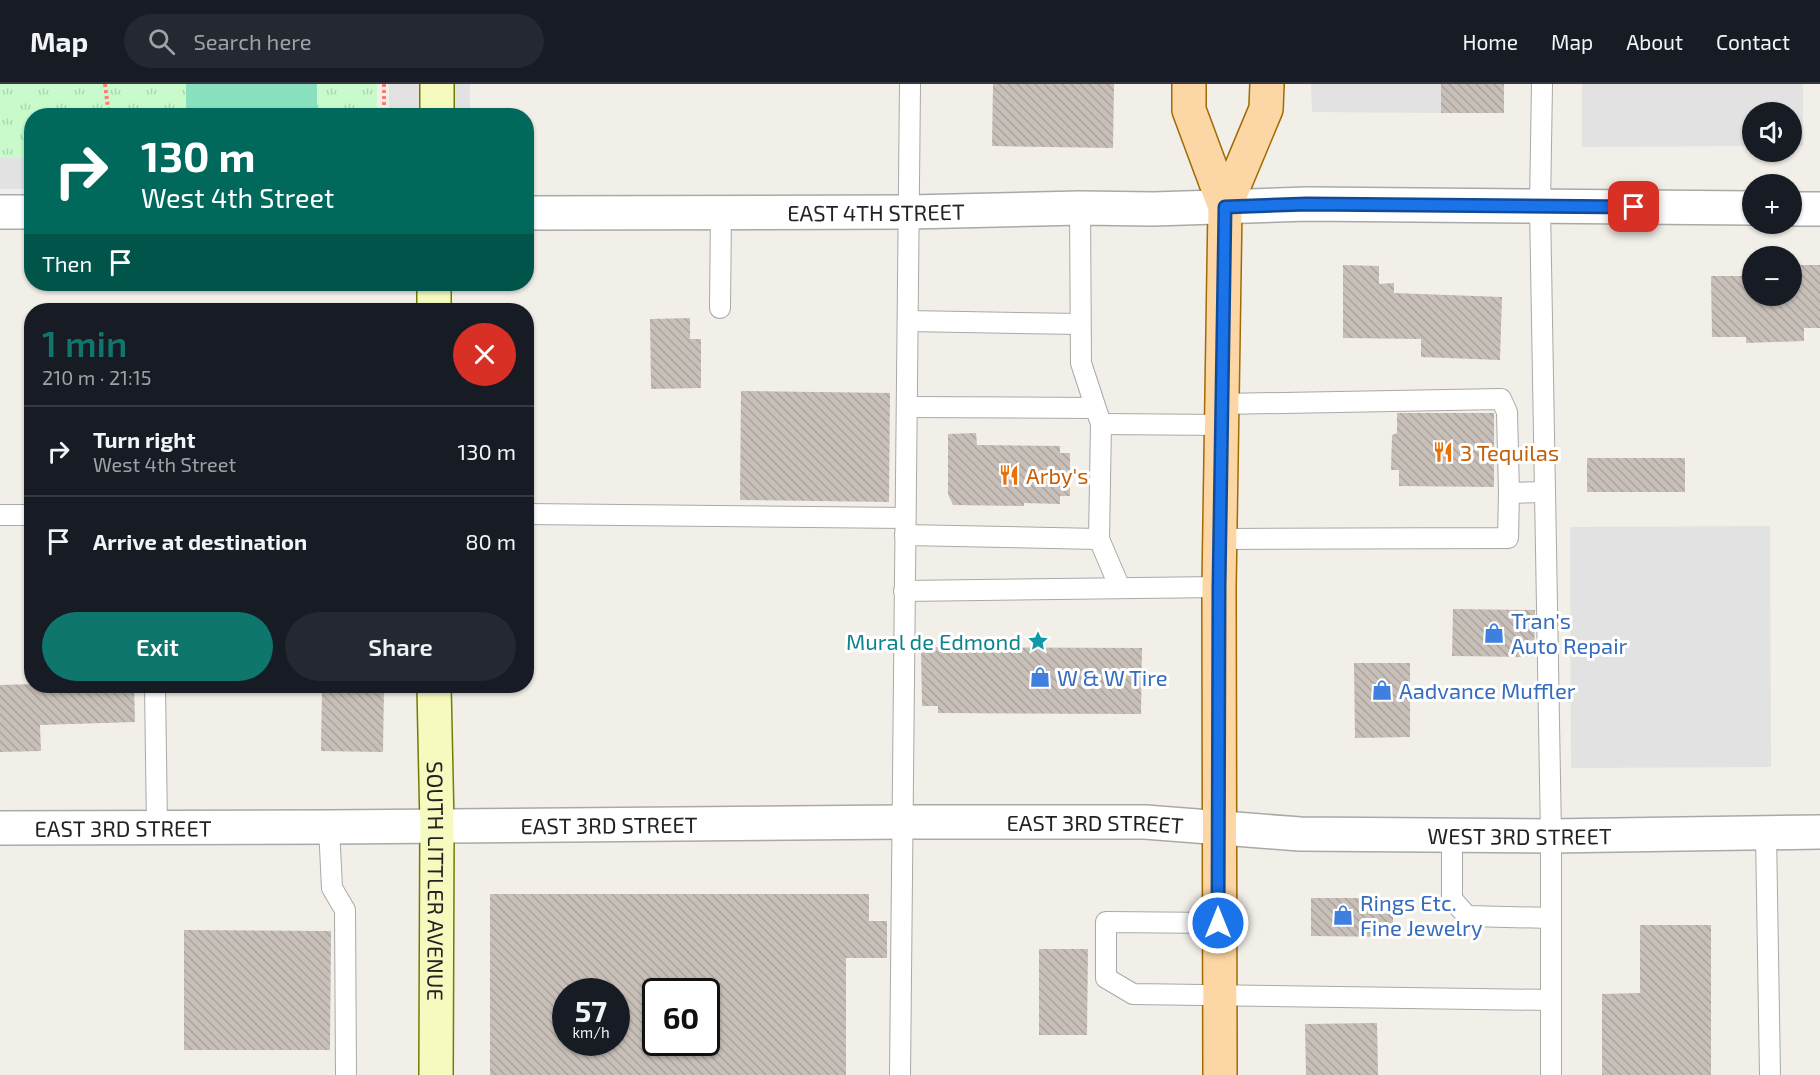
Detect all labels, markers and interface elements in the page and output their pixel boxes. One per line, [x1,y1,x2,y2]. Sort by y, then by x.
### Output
search box [124,14,544,68]
text: Map [30,24,88,58]
icon: search [145,25,178,58]
text: Search here [193,28,312,54]
text: Home [1462,29,1518,54]
text: Map [1551,29,1593,54]
text: About [1626,29,1683,54]
text: Contact [1716,29,1790,54]
map controls [1742,102,1802,306]
button: sound [1742,102,1802,162]
text: 130 m [141,130,256,180]
icon: right [42,132,120,210]
button: + [1742,174,1802,234]
text: West 4th Street [141,181,334,213]
pin [1608,181,1659,232]
icon: arrive [1617,190,1650,223]
street label: EAST 4TH STREET [787,198,965,225]
icon: arrive [104,246,137,279]
button: − [1742,246,1802,306]
text: Then [42,250,92,276]
text: 1 min [42,321,127,364]
button: close [453,323,516,386]
text: 210 m · 21:15 [42,365,151,389]
text: Turn right [93,426,195,452]
icon: right [42,435,75,468]
text: 130 m [458,438,516,464]
place label: 3 Tequilas [1460,439,1559,465]
restaurant icon: 3 Tequilas [1431,440,1455,464]
text: West 4th Street [93,452,236,476]
place label: Arby's [1026,462,1088,488]
restaurant icon: Arby's [997,463,1021,487]
icon: arrive [42,525,75,558]
text: Arrive at destination [93,528,307,554]
text: 80 m [465,528,516,554]
place label: Tran's Auto Repair [1511,607,1628,658]
button: Exit [42,612,273,681]
button: Share [285,612,516,681]
shop icon: Tran's Auto Repair [1482,621,1506,645]
place label: Mural de Edmond [846,628,1021,654]
place icon: Mural de Edmond [1026,629,1050,653]
place label: W & W Tire [1057,664,1168,690]
shop icon: W & W Tire [1028,665,1052,689]
place label: Aadvance Muffler [1399,677,1576,703]
shop icon: Aadvance Muffler [1370,678,1394,702]
street label: SOUTH LITTLER AVENUE [423,761,450,1001]
street label: EAST 3RD STREET [1006,809,1185,838]
street label: EAST 3RD STREET [520,811,698,838]
street label: EAST 3RD STREET [34,814,212,841]
street label: WEST 3RD STREET [1427,822,1612,849]
place label: Rings Etc. Fine Jewelry [1360,889,1483,940]
position arrow [1186,891,1250,955]
shop icon: Rings Etc. Fine Jewelry [1331,903,1355,927]
speed limit sign: 60 [642,978,720,1056]
text: 57 [575,992,607,1028]
text: km/h [572,1023,610,1041]

